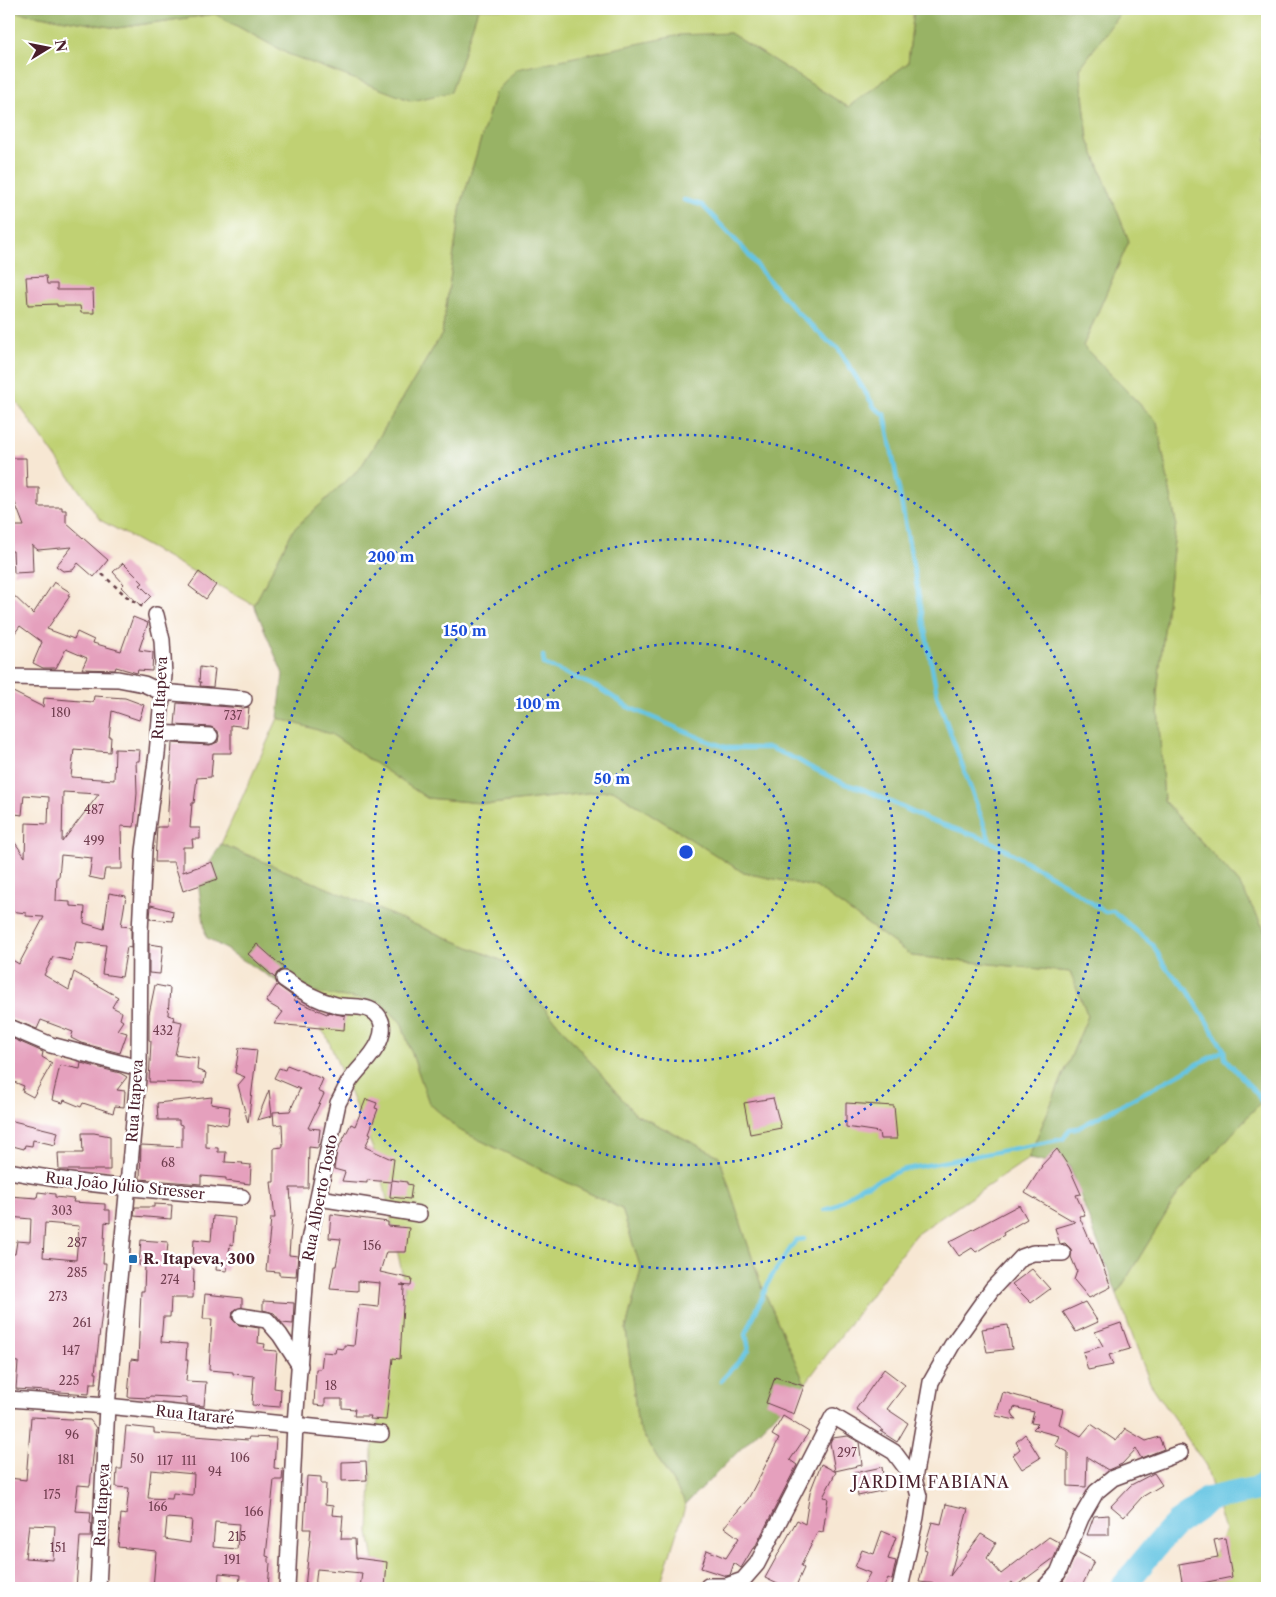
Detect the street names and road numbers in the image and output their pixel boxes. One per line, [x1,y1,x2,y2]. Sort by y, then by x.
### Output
street label: Rua Itapeva [148,656,171,740]
street label: Rua Itapeva [122,1059,147,1143]
street label: Rua Alberto Tosto [298,1133,341,1263]
street label: Rua João Júlio Stresser [44,1168,206,1203]
street label: Rua Itararé [155,1401,235,1428]
street label: Rua Itapeva [90,1463,113,1547]

